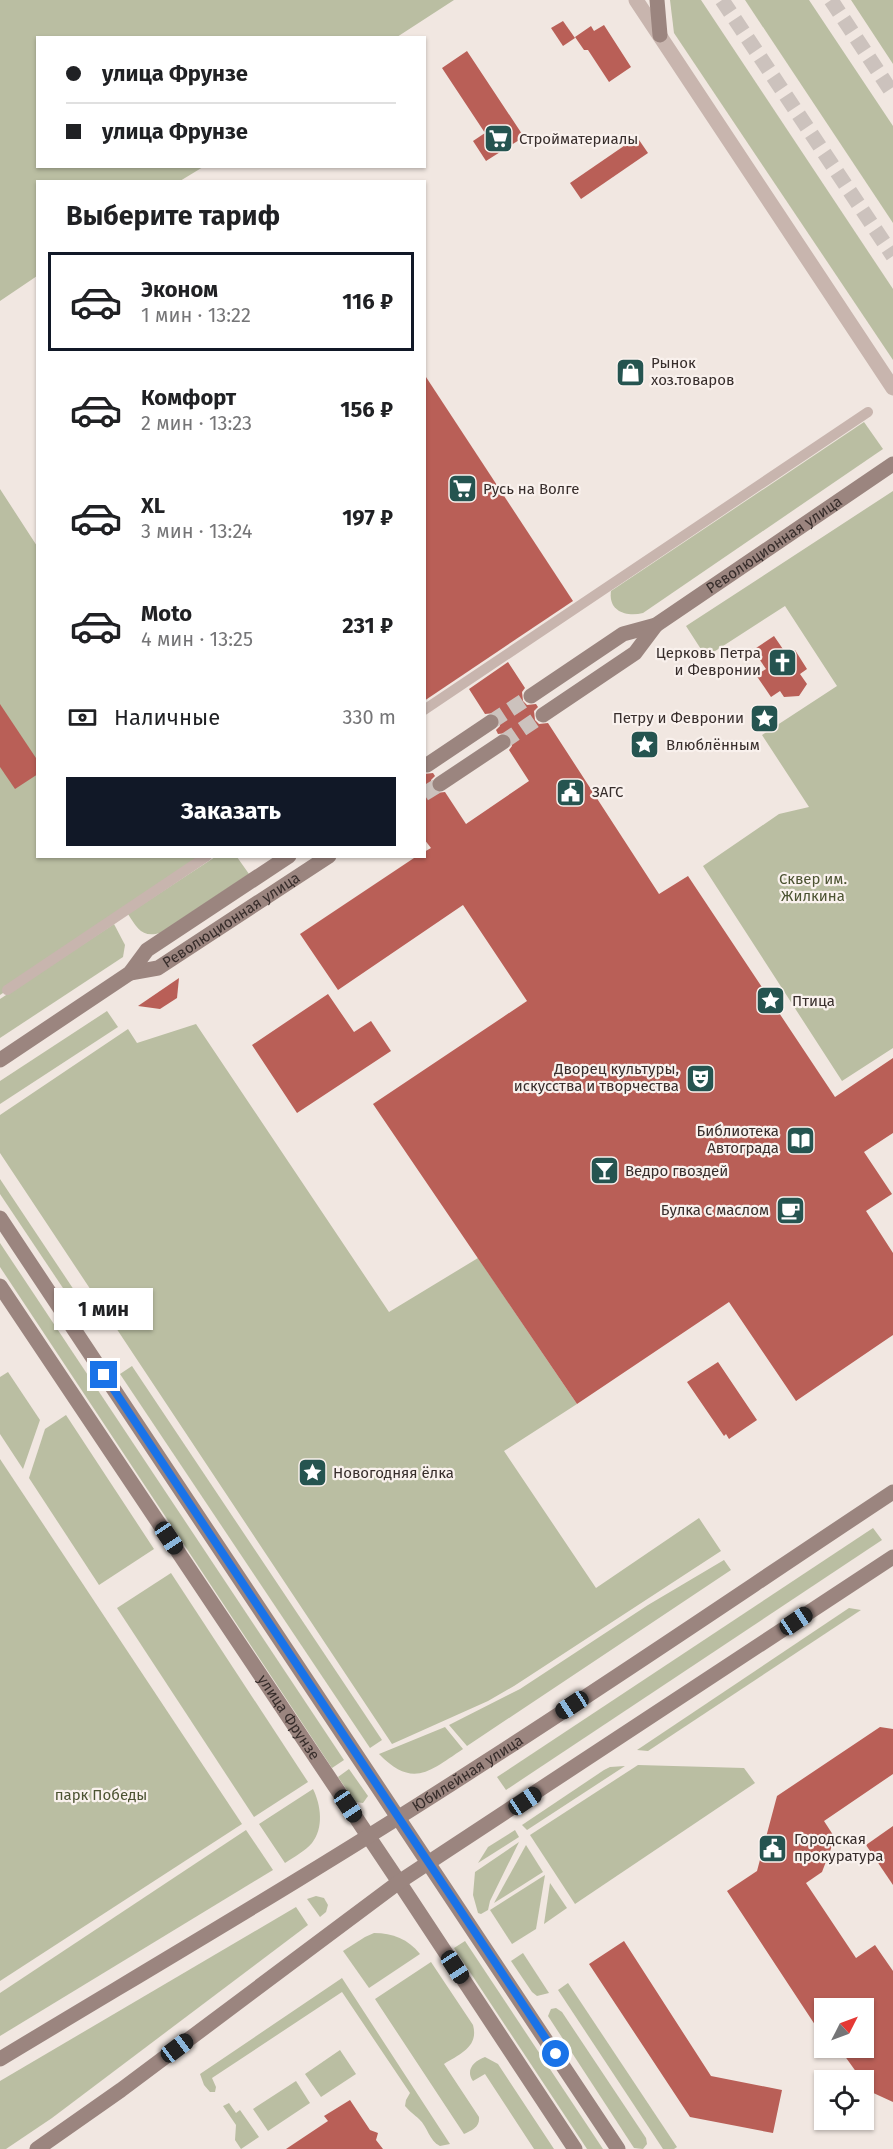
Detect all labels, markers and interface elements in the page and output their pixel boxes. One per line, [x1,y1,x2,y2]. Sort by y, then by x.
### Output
text: улица Фрунзе [102,60,248,87]
text: улица Фрунзе [102,118,248,145]
supermarket icon: Стройматериалы [482,123,514,155]
place label: Стройматериалы [519,130,638,148]
text: Выберите тариф [66,200,280,232]
icon: car [69,275,123,329]
text: Эконом [141,276,218,303]
text: 116 ₽ [342,288,393,315]
text: 1 мин · 13:22 [141,303,251,327]
place label: Рынок хоз.товаров [651,354,734,389]
shop icon: Рынок хоз.товаров [614,356,646,388]
icon: car [69,383,123,437]
text: Комфорт [141,384,236,411]
text: 156 ₽ [340,396,393,423]
text: 2 мин · 13:23 [141,411,252,435]
supermarket icon: Русь на Волге [446,473,478,505]
place label: Русь на Волге [483,480,579,498]
icon: car [69,491,123,545]
text: XL [141,492,165,519]
street label: Революционная улица [703,492,846,597]
text: 197 ₽ [342,504,393,531]
text: 3 мин · 13:24 [141,519,252,543]
icon: car [69,599,123,653]
text: Moto [141,600,192,627]
text: 231 ₽ [342,612,393,639]
text: 4 мин · 13:25 [141,627,253,651]
place label: Церковь Петра и Февронии [656,644,761,679]
church icon: Церковь Петра и Февронии [766,646,798,678]
icon: cash [66,701,99,734]
place icon: Петру и Февронии [749,702,781,734]
text: Наличные [114,704,220,731]
text: 330 m [342,705,396,729]
place label: Петру и Февронии [613,709,744,727]
place icon: Влюблённым [629,729,661,761]
place label: Влюблённым [666,736,760,754]
public building icon: ЗАГС [555,776,587,808]
button: Заказать [66,777,396,846]
place label: ЗАГС [592,783,624,801]
street label: Революционная улица [159,869,303,972]
park label: Сквер им. Жилкина [779,870,847,905]
place icon: Птица [755,985,787,1017]
place label: Птица [792,992,835,1010]
place label: Дворец культуры, искусства и творчества [514,1060,679,1095]
theatre icon: Дворец культуры, искусства и творчества [684,1062,716,1094]
place label: Библиотека Автограда [696,1122,779,1157]
library icon: Библиотека Автограда [784,1124,816,1156]
bar icon: Ведро гвоздей [588,1155,620,1187]
place label: Ведро гвоздей [625,1162,728,1180]
cafe icon: Булка с маслом [774,1194,806,1226]
place label: Булка с маслом [661,1201,769,1219]
callout: 1 мин [54,1288,154,1330]
text: 1 мин [78,1297,129,1321]
route end [90,1361,117,1388]
place icon: Новогодняя ёлка [296,1457,328,1489]
place label: Новогодняя ёлка [333,1464,454,1482]
car [151,1518,187,1558]
car [776,1603,816,1639]
street label: улица Фрунзе [254,1671,324,1763]
car [552,1688,592,1722]
street label: Юбилейная улица [409,1731,526,1815]
car [505,1783,545,1819]
park label: парк Победы [55,1786,147,1804]
car [330,1786,366,1826]
place label: Городская прокуратура [794,1830,883,1865]
public building icon: Городская прокуратура [757,1832,789,1864]
car [438,1947,472,1987]
north arrow [814,1998,874,2058]
map controls [814,1998,874,2130]
car [157,2030,197,2066]
route start [542,2040,569,2067]
button: locate [814,2070,874,2130]

